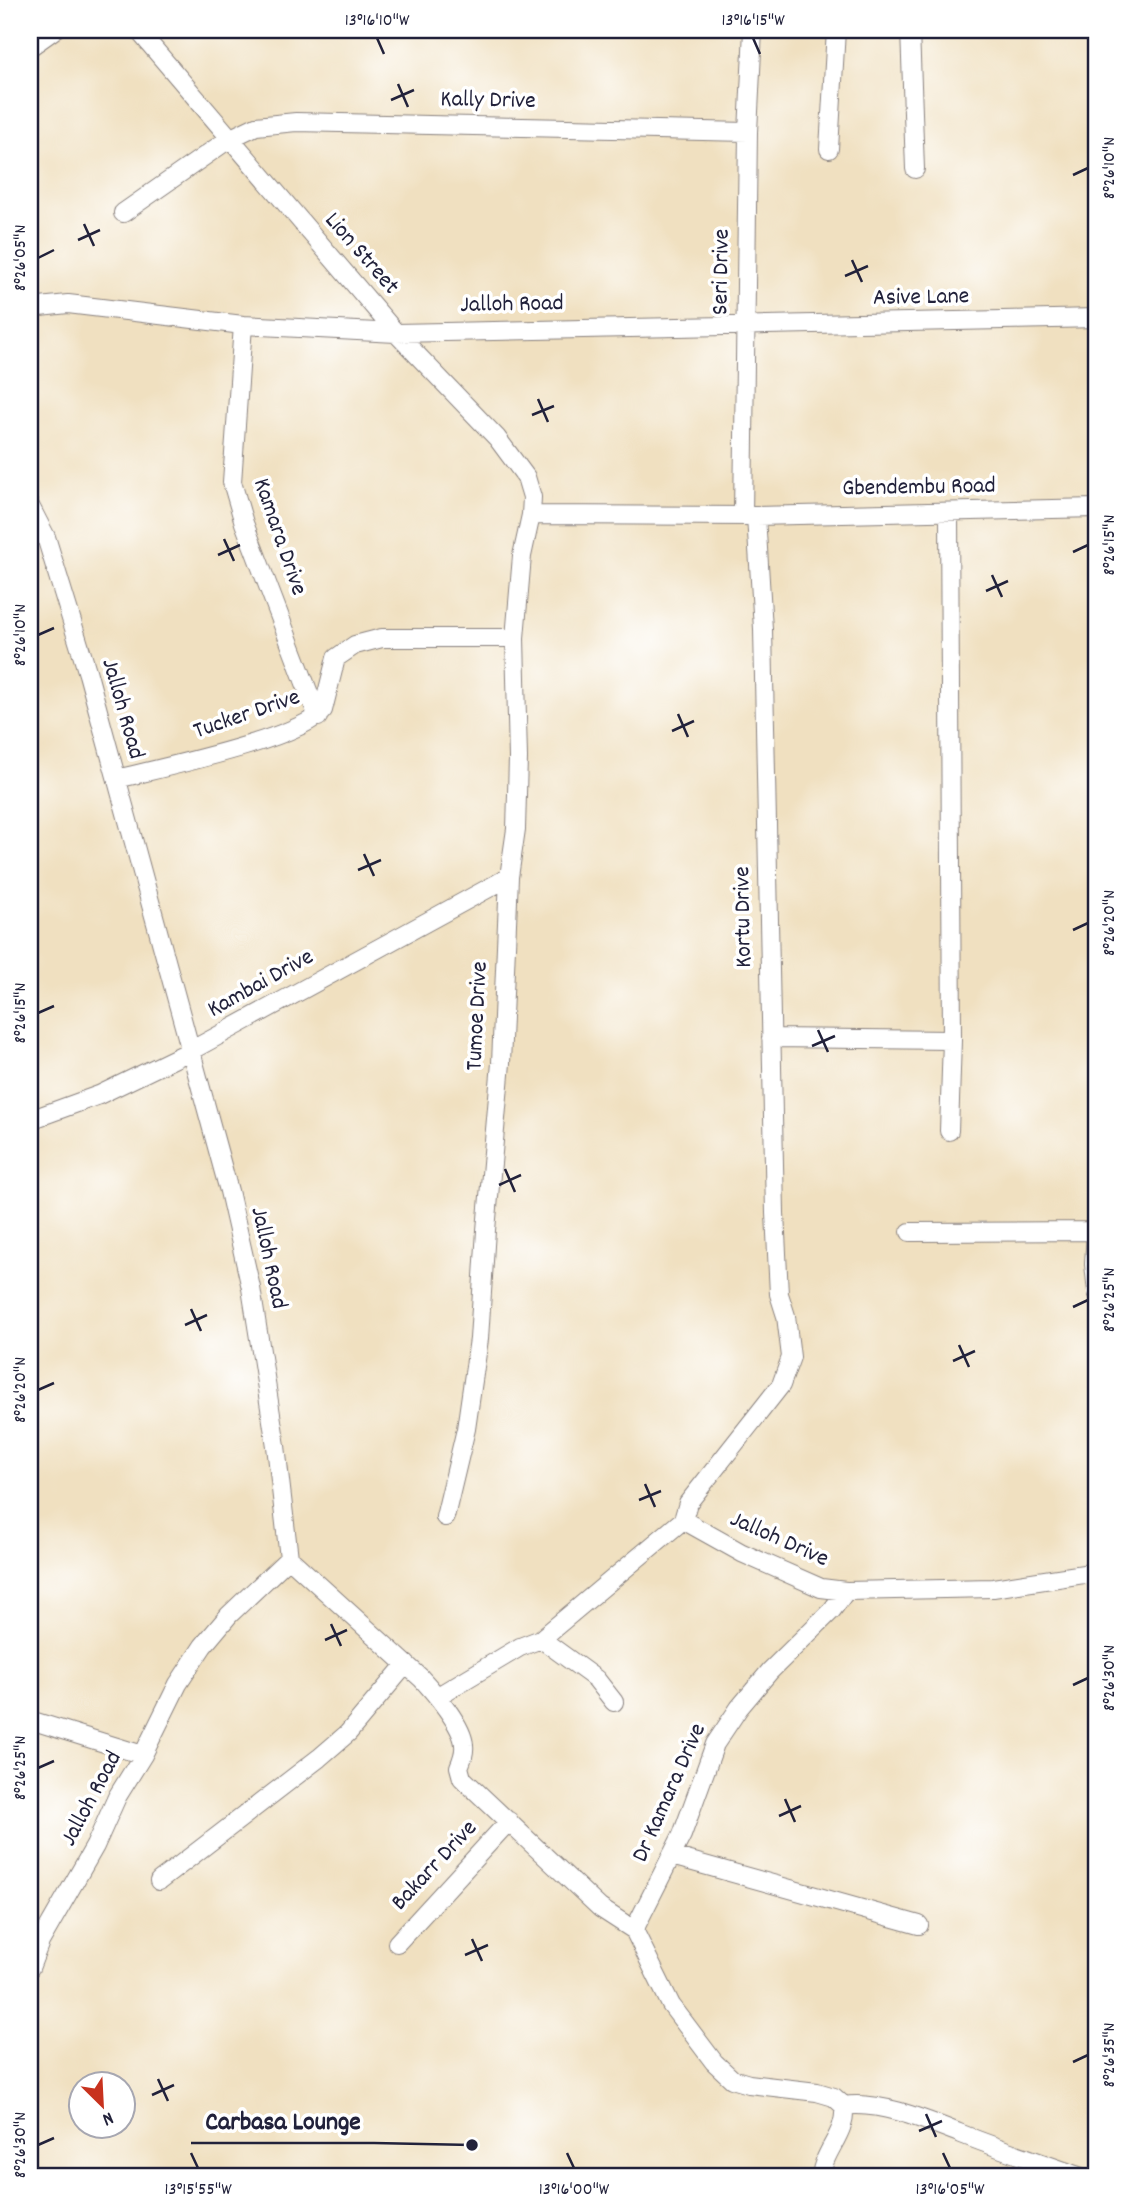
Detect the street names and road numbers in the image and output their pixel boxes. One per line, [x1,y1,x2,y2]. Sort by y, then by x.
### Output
street label: Kally Drive [440,83,536,119]
street label: Lion Street [315,205,407,303]
street label: Seri Drive [704,229,740,315]
street label: Asive Lane [873,280,969,316]
street label: Jalloh Road [460,287,564,323]
street label: Gbendembu Road [842,470,996,506]
street label: Kamara Drive [243,474,315,600]
street label: Jalloh Road [91,655,153,763]
street label: Tucker Drive [189,681,305,749]
street label: Kortu Drive [726,866,762,968]
street label: Kambai Drive [202,941,320,1027]
street label: Tumoe Drive [458,960,498,1072]
street label: Jalloh Road [241,1204,295,1312]
street label: Jalloh Drive [724,1503,834,1577]
street label: Dr Kamara Drive [624,1718,716,1868]
street label: Jalloh Road [53,1745,131,1853]
street label: Bakarr Drive [384,1813,486,1919]

